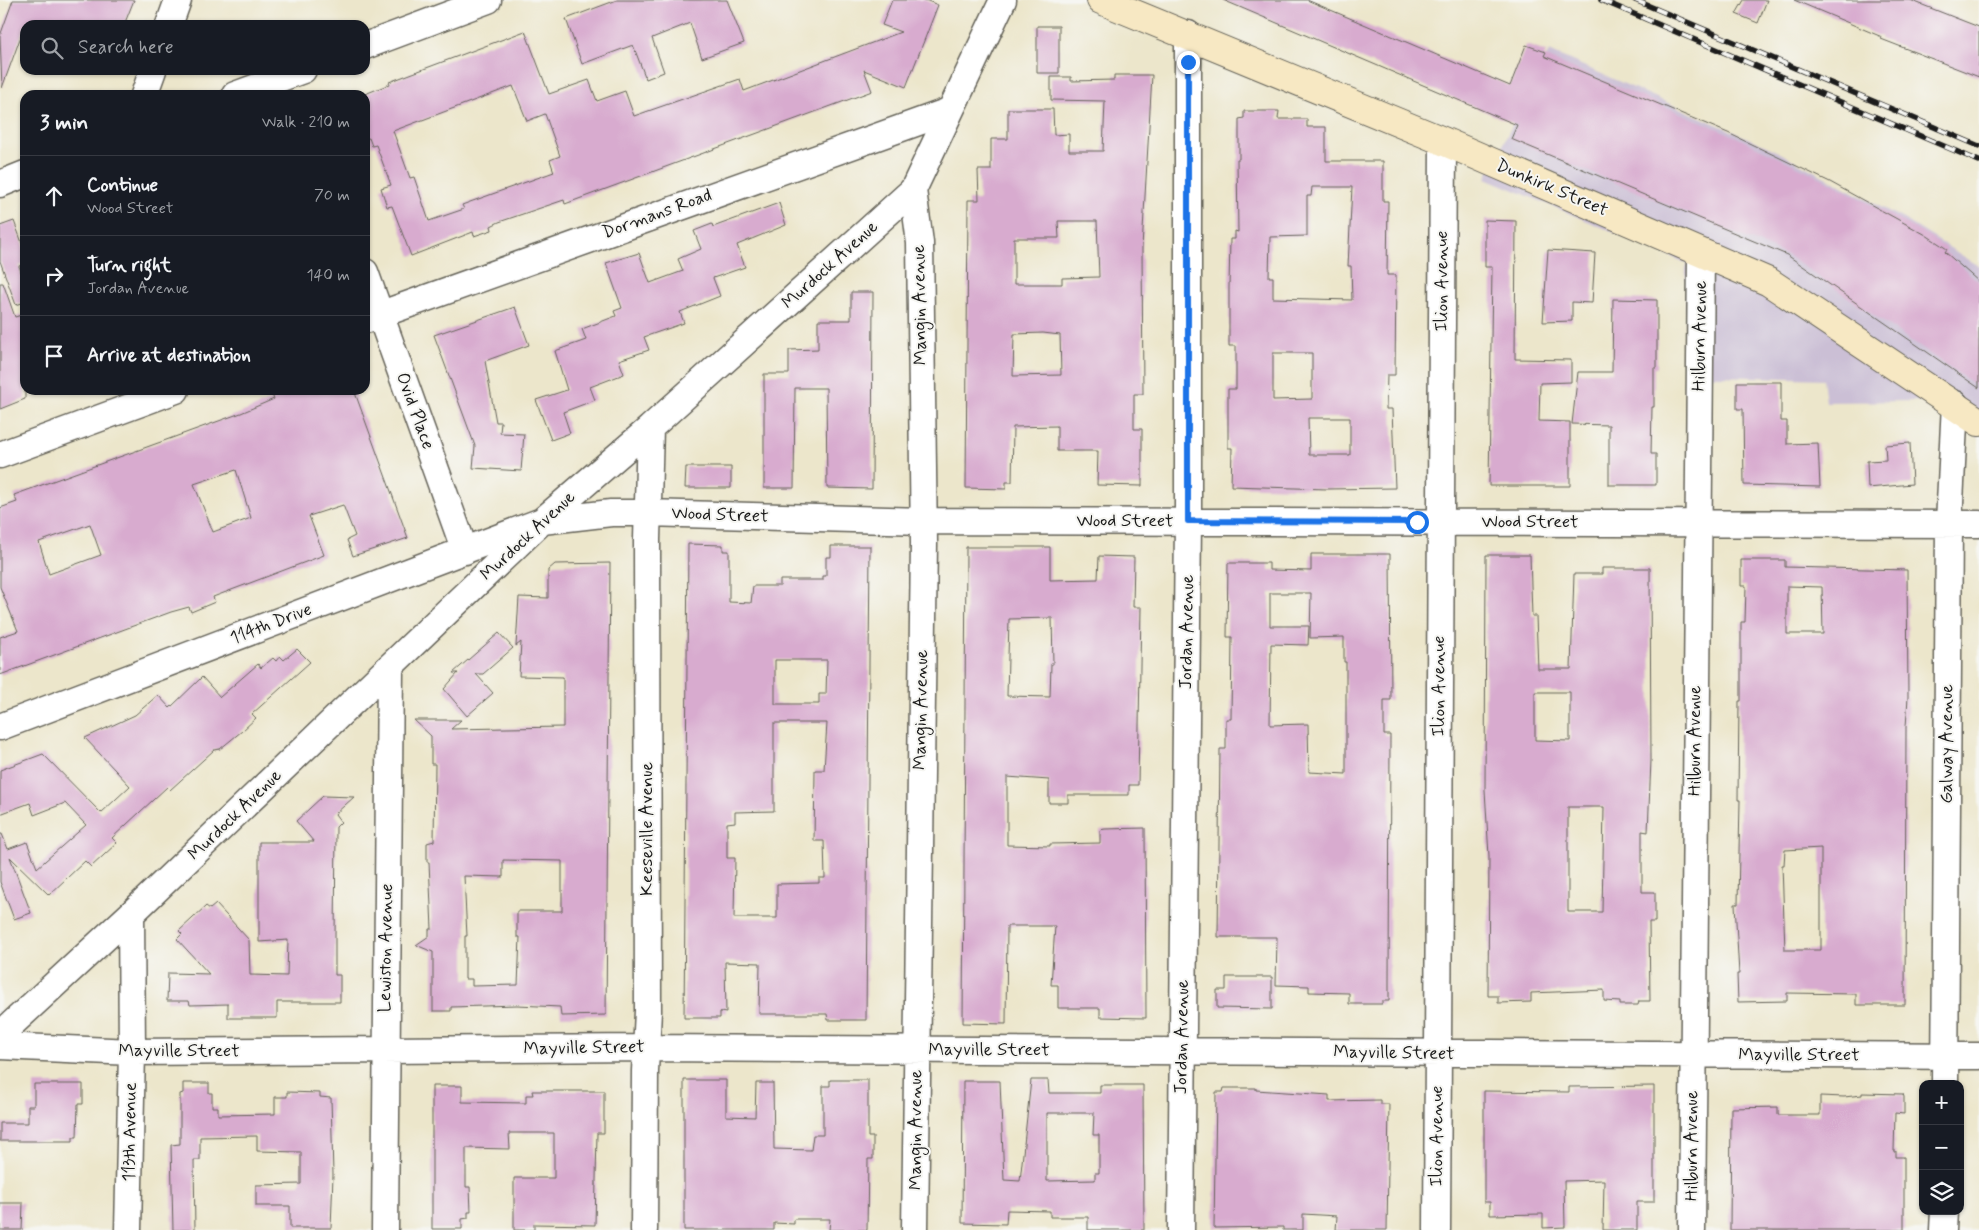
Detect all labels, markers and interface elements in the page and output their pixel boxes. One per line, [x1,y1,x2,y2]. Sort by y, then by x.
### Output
search box [20,20,370,75]
icon: search [38,34,66,62]
text: Search here [78,35,174,60]
route end [1177,51,1200,74]
text: 3 min [40,109,88,137]
text: Walk · 210 m [262,112,350,133]
street label: Dunkirk Street [1492,154,1612,222]
text: Continue [87,173,158,198]
icon: ahead [40,182,68,210]
street label: Dormans Road [599,183,715,245]
text: 70 m [314,185,350,206]
text: Wood Street [87,198,173,219]
street label: Murdock Avenue [777,215,883,315]
street label: Ilion Avenue [1430,231,1454,331]
street label: Mangin Avenue [907,244,934,365]
text: Turn right [87,253,171,278]
icon: right [40,262,68,290]
text: 140 m [306,265,350,286]
text: Jordan Avenue [87,278,189,299]
street label: Hilburn Avenue [1687,280,1713,392]
icon: arrive [40,342,68,370]
text: Arrive at destination [87,343,251,368]
street label: Ovid Place [390,369,440,453]
street label: Murdock Avenue [475,486,581,586]
street label: Wood Street [671,501,769,529]
street label: Wood Street [1076,509,1174,533]
street label: Wood Street [1481,510,1579,534]
route start [1406,511,1429,534]
street label: Jordan Avenue [1174,574,1200,690]
street label: 114th Drive [227,597,315,651]
street label: Ilion Avenue [1427,636,1451,736]
street label: Mangin Avenue [908,650,935,771]
street label: Galway Avenue [1935,684,1959,804]
street label: Hilburn Avenue [1683,686,1707,796]
street label: Keeseville Avenue [635,762,659,896]
street label: Murdock Avenue [183,764,287,866]
street label: Lewiston Avenue [373,883,399,1013]
street label: Jordan Avenue [1169,979,1195,1095]
street label: Mayville Street [523,1035,645,1061]
street label: Mayville Street [928,1038,1050,1062]
street label: Mayville Street [118,1039,240,1063]
street label: Mayville Street [1333,1040,1455,1066]
street label: Mayville Street [1738,1043,1860,1067]
street label: Mangin Avenue [904,1070,929,1190]
map controls [1919,1080,1964,1215]
button: + [1919,1080,1964,1125]
street label: 113th Avenue [117,1082,143,1182]
street label: Ilion Avenue [1425,1086,1449,1186]
street label: Hilburn Avenue [1680,1091,1704,1201]
button: − [1919,1125,1964,1170]
button: layers [1919,1170,1964,1215]

